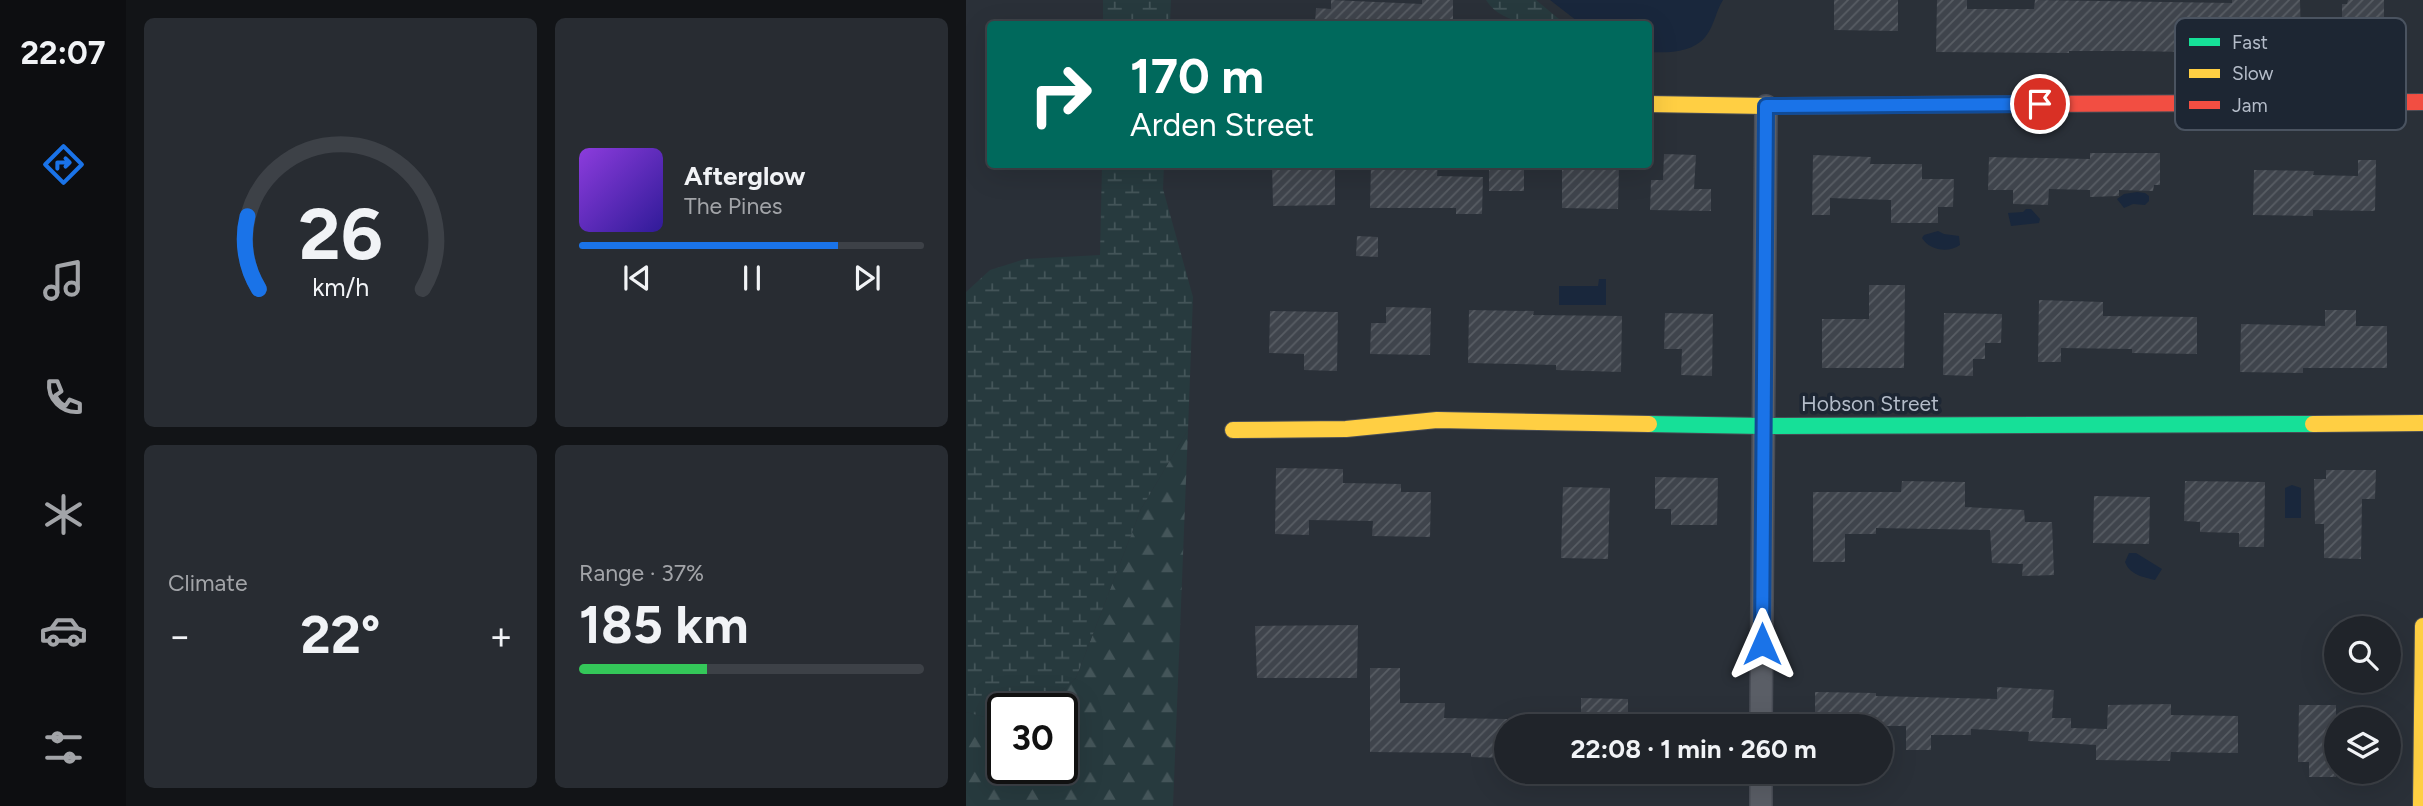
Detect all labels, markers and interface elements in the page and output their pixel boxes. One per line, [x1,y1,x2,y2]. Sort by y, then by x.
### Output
legend [2175,18,2406,130]
text: Fast [2232,31,2268,54]
text: 22:07 [20,34,106,72]
text: 170 m [1130,46,1264,105]
icon: right [1015,49,1106,140]
text: Slow [2232,62,2274,85]
pin [2010,74,2070,134]
icon: arrive [2021,85,2059,123]
text: Jam [2232,94,2268,117]
text: Arden Street [1130,106,1314,144]
icon: directions [39,140,88,189]
text: Afterglow [684,160,806,192]
text: 26 [298,190,383,277]
text: The Pines [684,192,783,220]
icon: music [39,256,88,305]
icon: previous [618,259,656,297]
icon: pause [733,259,771,297]
icon: next [848,259,886,297]
text: km/h [312,272,369,302]
icon: phone [39,373,88,422]
street label: Hobson Street [1801,391,1939,416]
icon: climate [39,490,88,539]
text: Range · 37% [579,559,704,587]
text: Climate [168,569,247,597]
text: 185 km [579,594,749,656]
text: 22° [301,604,380,666]
icon: car [39,606,88,655]
position arrow [1725,607,1799,681]
text: − [168,613,192,659]
text: + [489,613,513,659]
map controls [2324,616,2401,784]
button: search [2324,616,2401,693]
speed limit sign: 30 [987,693,1078,784]
button: layers [2324,707,2401,784]
icon: filters [39,723,88,772]
text: 22:08 · 1 min · 260 m [1570,733,1817,765]

